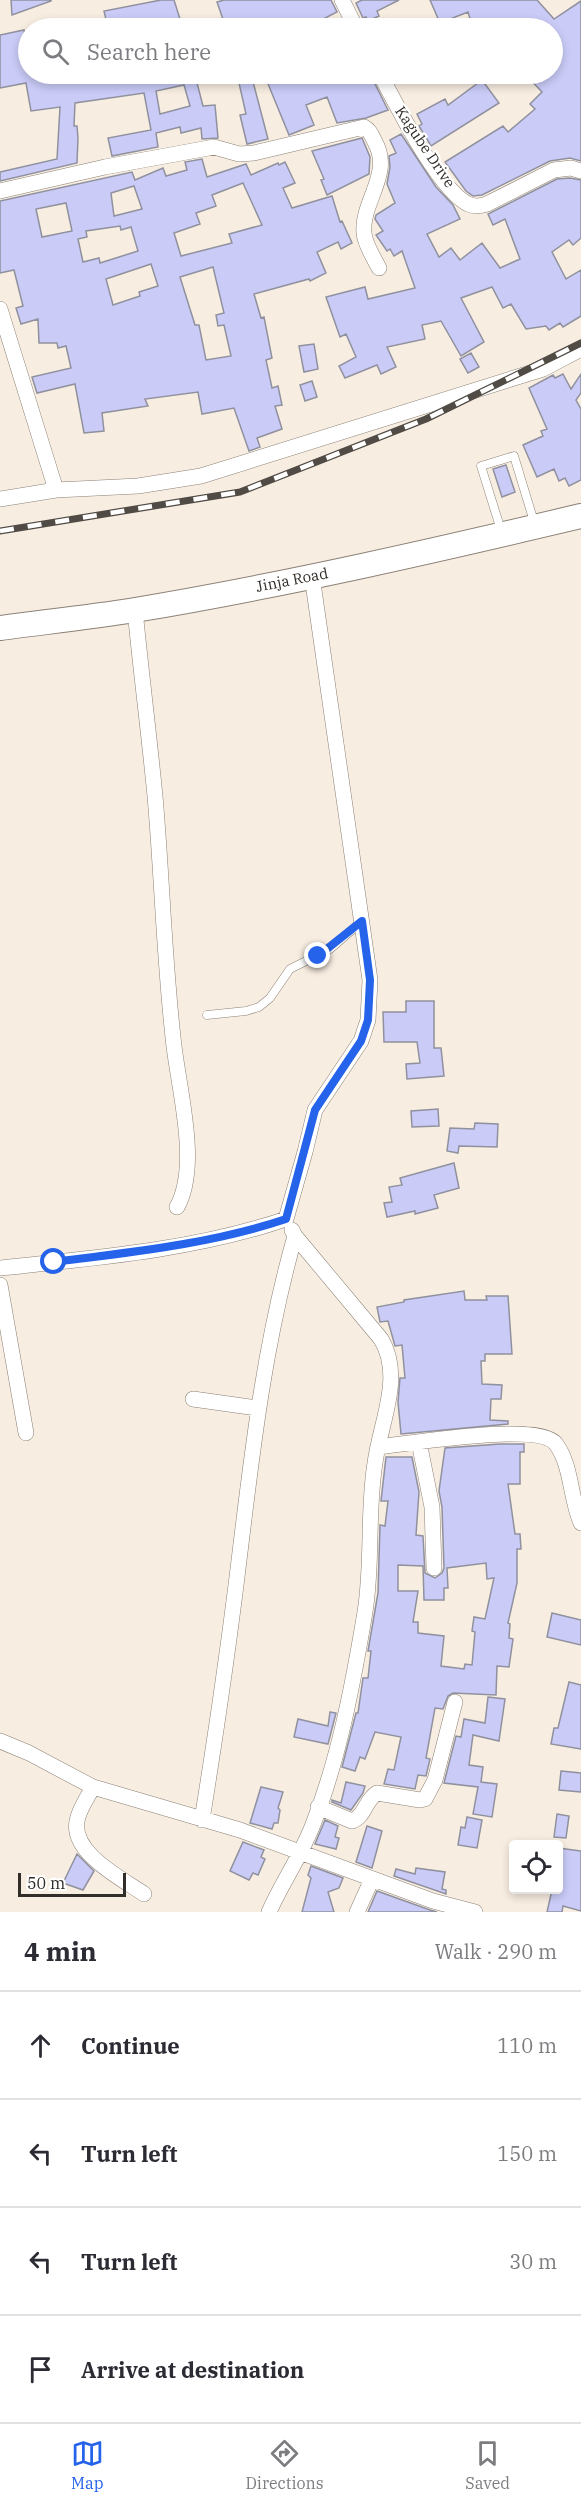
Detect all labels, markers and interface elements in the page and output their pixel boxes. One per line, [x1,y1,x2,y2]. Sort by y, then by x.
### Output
search box [18,18,563,84]
icon: search [39,35,72,68]
text: Search here [87,37,211,66]
street label: Kagube Drive [391,102,460,191]
street label: Jinja Road [254,563,330,596]
route end [304,942,330,968]
route start [40,1248,66,1274]
map controls [509,1840,563,1894]
button: locate [509,1840,563,1894]
scale bar [18,1870,126,1898]
text: 50 m [27,1873,65,1893]
text: 4 min [24,1934,97,1968]
text: Walk · 290 m [435,1938,557,1965]
icon: ahead [24,2029,57,2062]
text: Continue [81,2031,180,2060]
text: 110 m [497,2032,557,2059]
icon: left [24,2137,57,2170]
text: Turn left [81,2139,177,2168]
text: 150 m [497,2140,557,2167]
icon: left [24,2245,57,2278]
text: Turn left [81,2247,177,2276]
text: 30 m [509,2248,557,2275]
icon: arrive [24,2353,57,2386]
text: Arrive at destination [81,2355,304,2384]
tab: Map [71,2437,104,2493]
tab: Directions [246,2437,324,2493]
tab: Saved [465,2437,510,2493]

